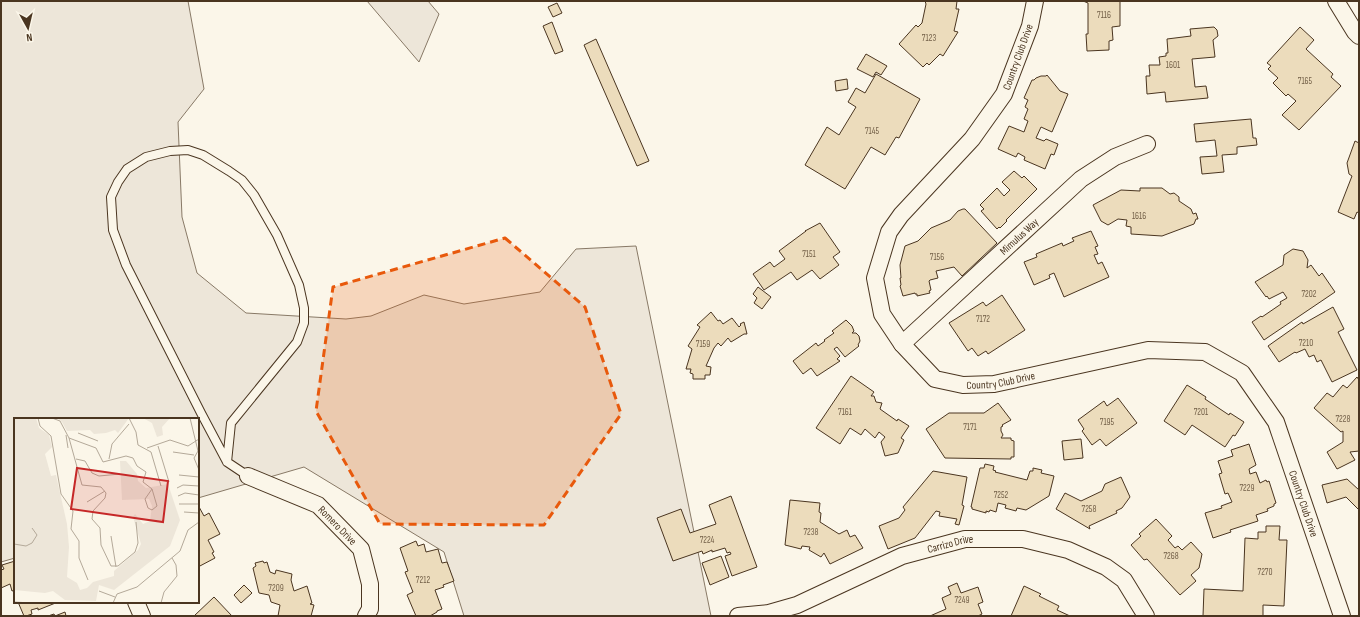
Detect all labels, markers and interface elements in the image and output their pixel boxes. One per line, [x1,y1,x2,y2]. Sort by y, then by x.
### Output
north arrow [8,8,48,48]
house number: 7116 [1097,10,1111,21]
street label: Country Club Drive [1000,22,1036,92]
text: N [25,31,33,44]
house number: 7123 [922,33,936,44]
house number: 1601 [1166,60,1181,71]
house number: 7165 [1298,76,1313,87]
house number: 7145 [865,126,879,137]
house number: 1616 [1132,211,1146,222]
street label: Mimulus Way [997,215,1041,257]
house number: 7151 [802,249,817,260]
house number: 7156 [930,252,944,263]
house number: 7202 [1301,289,1317,300]
house number: 7172 [976,314,990,325]
house number: 7210 [1299,338,1313,349]
house number: 7159 [696,339,710,350]
street label: Country Club Drive [966,369,1036,391]
house number: 7161 [838,407,853,418]
house number: 7201 [1194,407,1209,418]
house number: 7228 [1336,414,1351,425]
house number: 7195 [1100,417,1115,428]
inset map [14,418,199,603]
house number: 7171 [963,422,978,433]
street label: Country Club Drive [1286,469,1321,539]
house number: 7229 [1239,483,1255,494]
house number: 7252 [994,490,1009,501]
street label: Romero Drive [316,503,360,547]
house number: 7258 [1082,504,1096,515]
house number: 7238 [803,527,819,538]
street label: Carrizo Drive [926,533,973,555]
house number: 7224 [700,535,715,546]
house number: 7268 [1163,551,1179,562]
house number: 7270 [1258,567,1272,578]
house number: 7212 [416,575,430,586]
house number: 7209 [268,583,284,594]
house number: 7249 [954,595,970,606]

